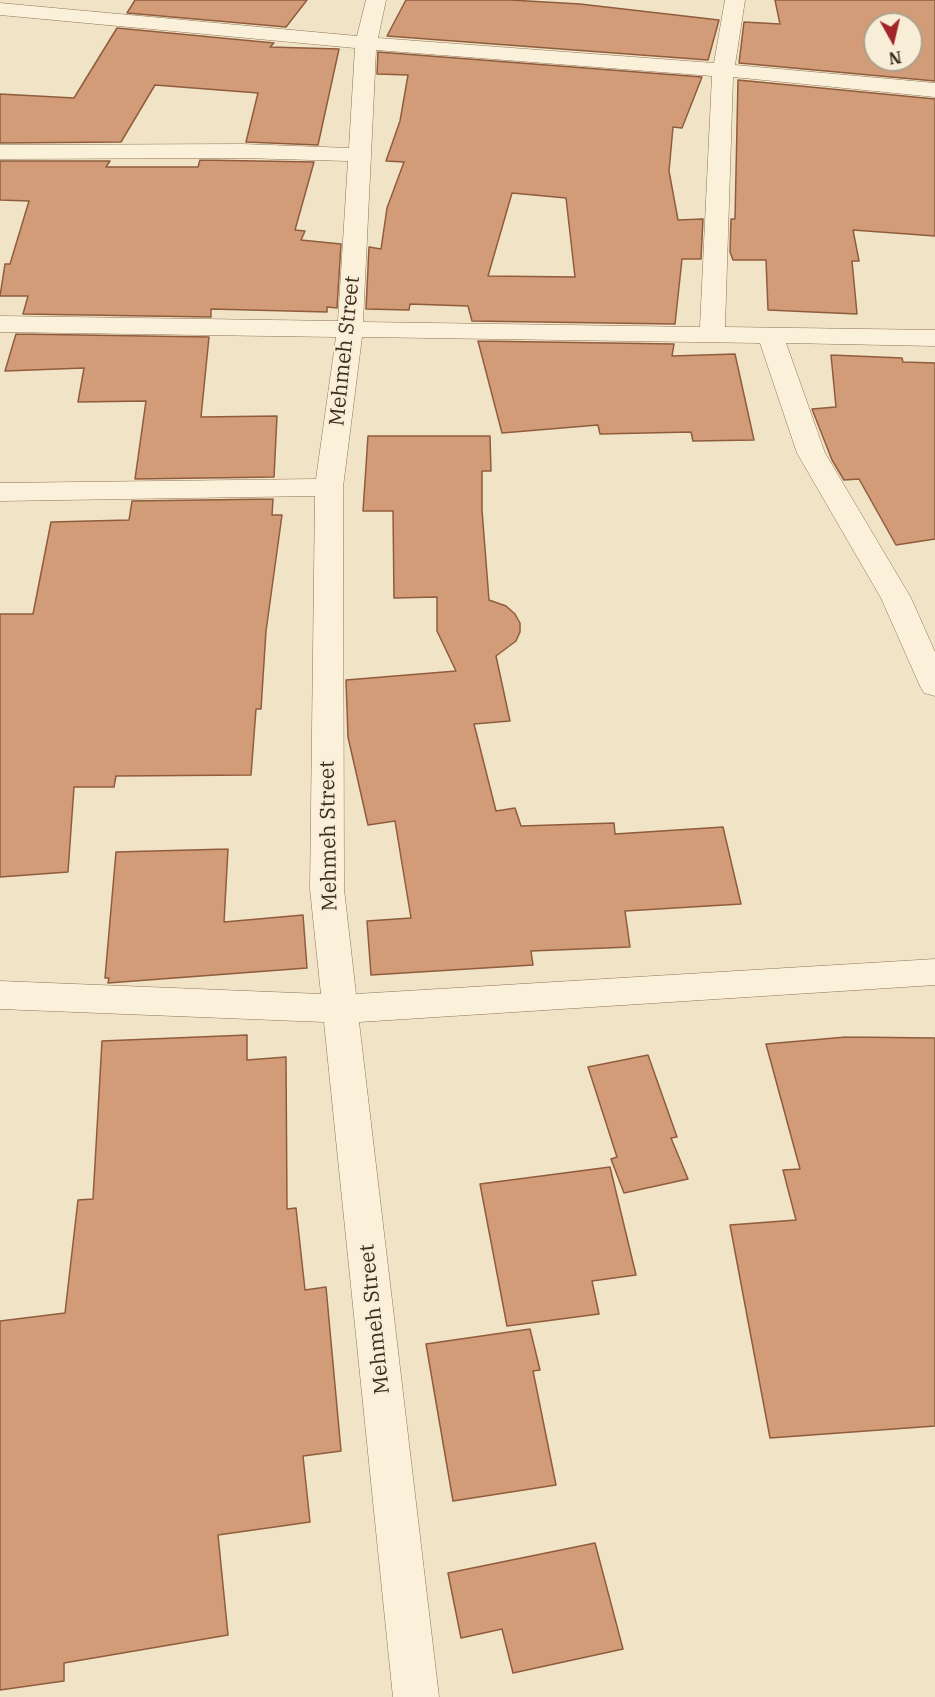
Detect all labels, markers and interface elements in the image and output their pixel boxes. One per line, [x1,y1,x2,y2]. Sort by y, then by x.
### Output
north arrow [863,12,923,72]
text: N [888,47,903,69]
street label: Mehmeh Street [325,275,365,427]
street label: Mehmeh Street [315,760,343,912]
street label: Mehmeh Street [355,1243,395,1395]

